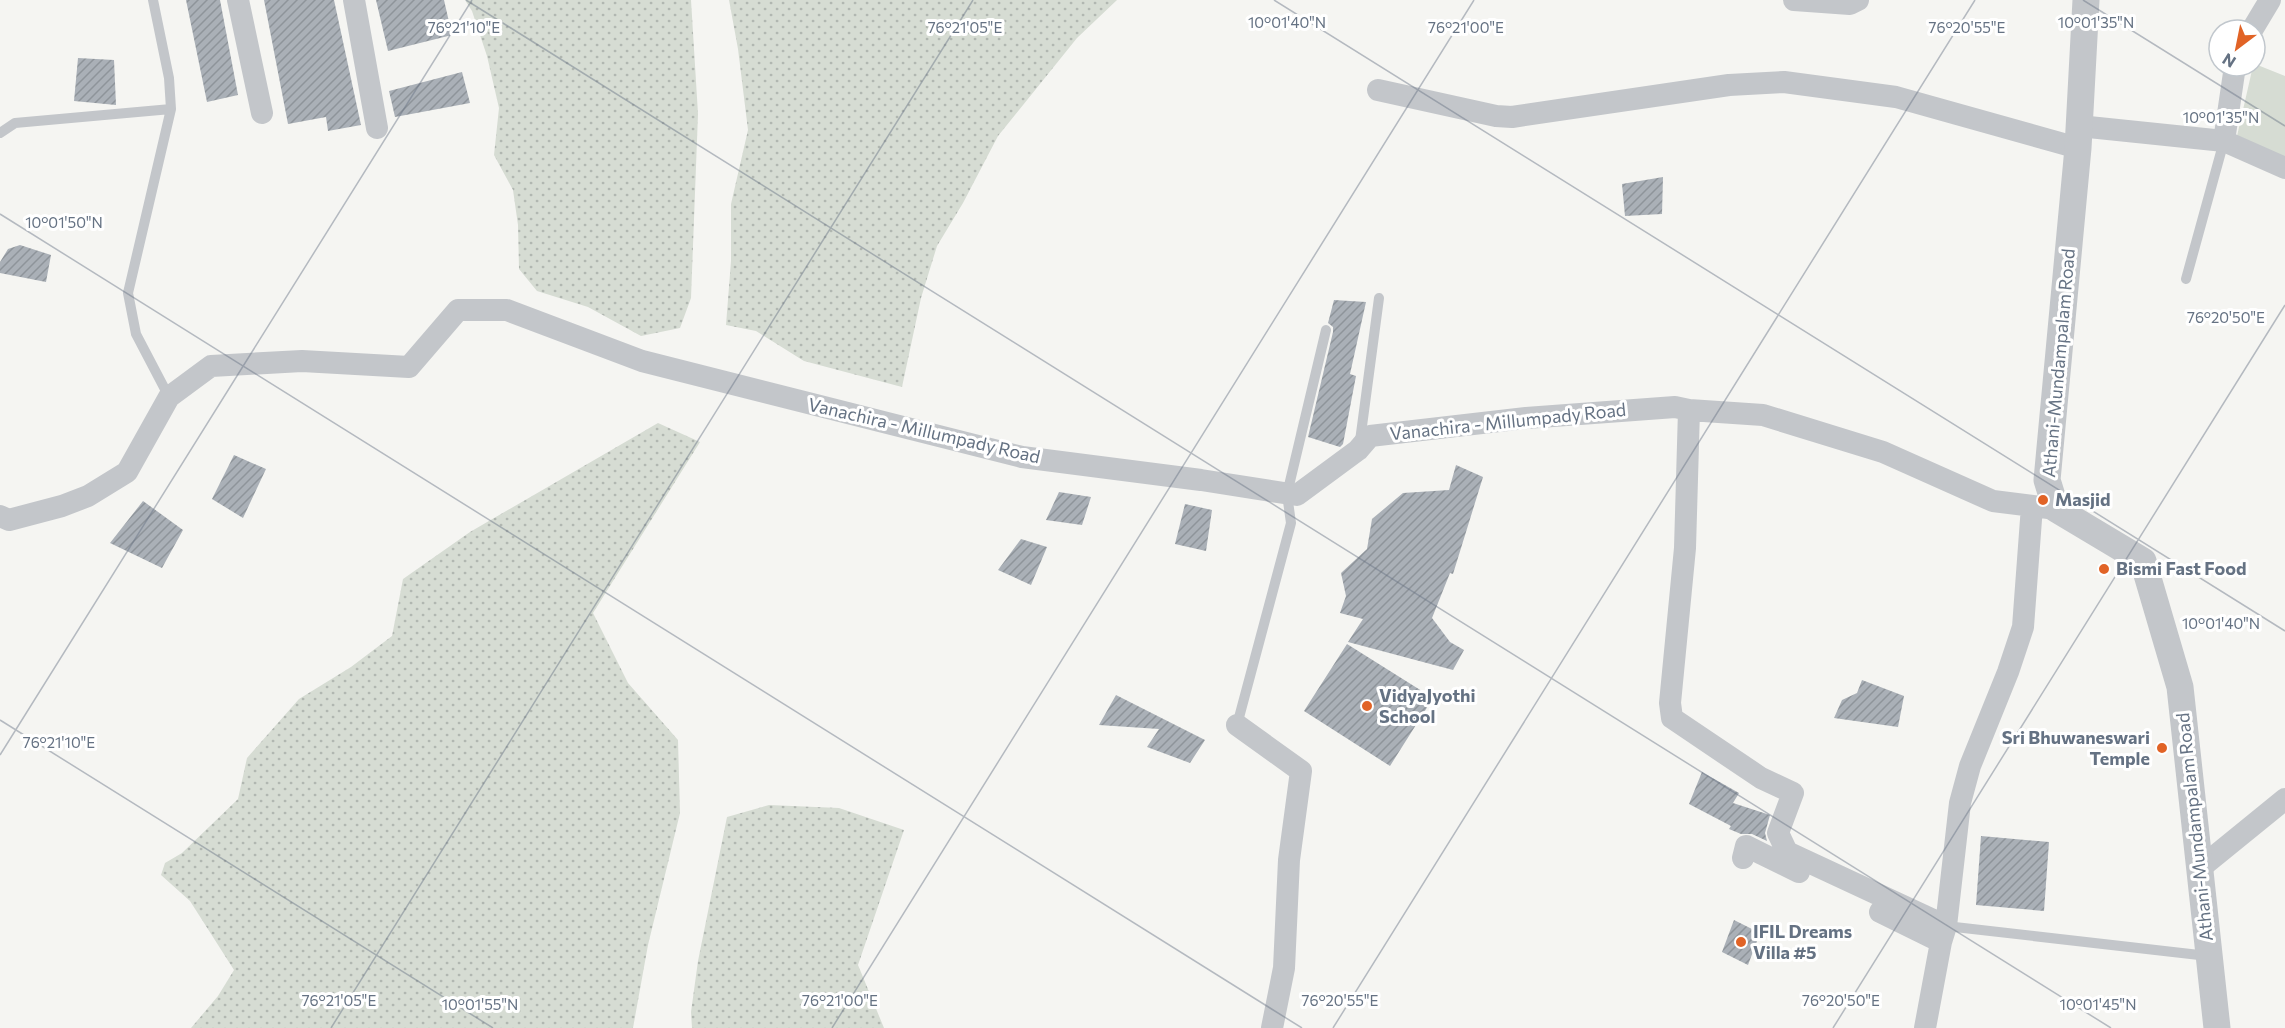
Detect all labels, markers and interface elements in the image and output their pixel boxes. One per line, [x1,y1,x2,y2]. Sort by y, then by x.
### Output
text: 10°01'40"N [1248,13,1326,31]
text: 10°01'35"N [2058,13,2134,31]
text: 76°21'10"E [428,18,500,36]
text: 76°21'05"E [928,18,1002,36]
text: 76°21'00"E [1428,18,1504,36]
text: 76°20'55"E [1929,18,2005,36]
north arrow [2207,18,2267,78]
text: N [2219,50,2239,72]
text: 10°01'35"N [2183,108,2259,126]
text: 10°01'50"N [25,213,103,231]
street label: Athani-Mundampalam Road [2037,248,2079,478]
text: 76°20'50"E [2187,308,2265,326]
street label: Vanachira - Millumpady Road [806,393,1042,467]
street label: Vanachira - Millumpady Road [1389,398,1627,444]
place label: Masjid [2055,488,2111,510]
marker: Masjid [2036,493,2050,507]
place label: Bismi Fast Food [2116,557,2247,579]
marker: Bismi Fast Food [2097,562,2111,576]
text: 10°01'40"N [2182,614,2260,632]
place label: VidyaJyothi School [1379,684,1475,727]
marker: VidyaJyothi School [1360,699,1374,713]
street label: Athani-Mundampalam Road [2171,712,2217,942]
place label: Sri Bhuwaneswari Temple [2002,726,2150,769]
text: 76°21'10"E [23,733,95,751]
marker: Sri Bhuwaneswari Temple [2155,741,2169,755]
place label: IFIL Dreams Villa #5 [1753,920,1852,963]
marker: IFIL Dreams Villa #5 [1734,935,1748,949]
text: 76°21'05"E [302,991,376,1009]
text: 76°21'00"E [802,991,878,1009]
text: 76°20'55"E [1302,991,1378,1009]
text: 76°20'50"E [1802,991,1880,1009]
text: 10°01'55"N [442,995,518,1013]
text: 10°01'45"N [2060,995,2136,1013]

